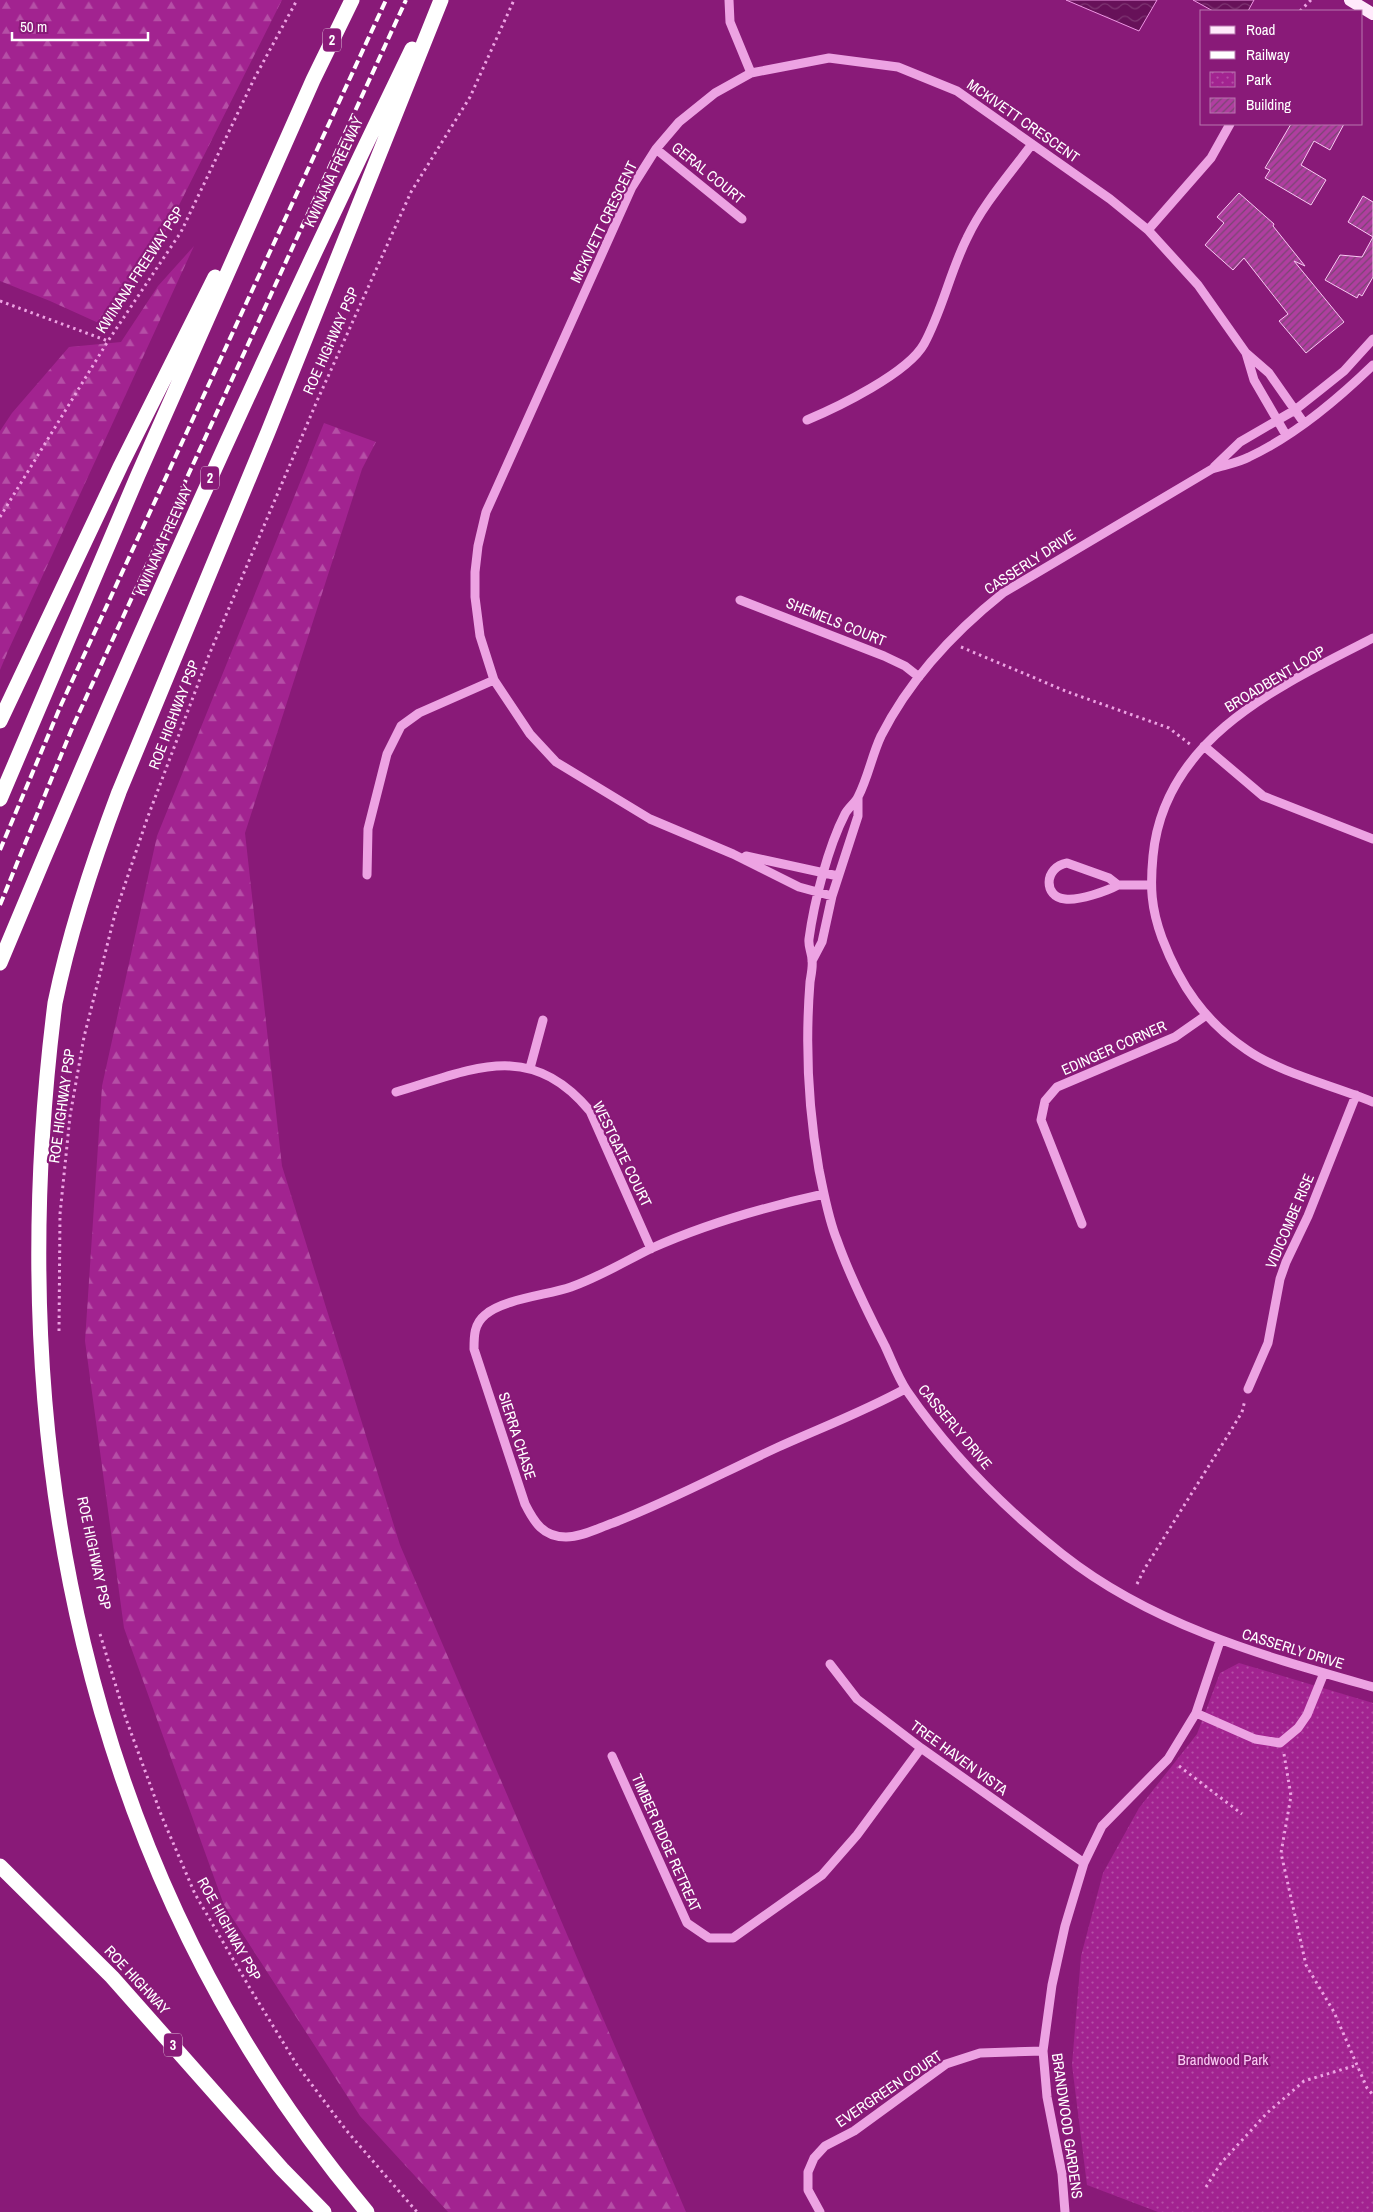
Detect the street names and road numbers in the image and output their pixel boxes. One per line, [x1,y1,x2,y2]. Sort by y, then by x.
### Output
road number: 2 [323,28,341,52]
street label: MCKIVETT CRESCENT [963,74,1084,168]
street label: KWINANA FREEWAY [299,112,369,230]
street label: GERAL COURT [667,137,750,209]
street label: MCKIVETT CRESCENT [565,157,642,286]
street label: KWINANA FREEWAY PSP [91,202,189,337]
street label: ROE HIGHWAY PSP [297,284,364,398]
road number: 2 [201,466,219,489]
street label: KWINANA FREEWAY [130,480,198,599]
street label: CASSERLY DRIVE [980,524,1080,599]
street label: SHEMELS COURT [783,592,890,651]
street label: BROADBENT LOOP [1220,640,1329,717]
street label: ROE HIGHWAY PSP [143,657,204,772]
street label: EDINGER CORNER [1058,1015,1170,1080]
street label: ROE HIGHWAY PSP [43,1047,80,1164]
street label: WESTGATE COURT [588,1097,657,1211]
street label: VIDICOMBE RISE [1260,1170,1319,1271]
street label: CASSERLY DRIVE [913,1380,997,1474]
street label: SIERRA CHASE [493,1389,542,1482]
street label: ROE HIGHWAY PSP [72,1494,117,1611]
street label: CASSERLY DRIVE [1240,1623,1347,1674]
street label: TREE HAVEN VISTA [906,1715,1013,1801]
street label: TIMBER RIDGE RETREAT [627,1771,706,1915]
street label: ROE HIGHWAY PSP [192,1873,267,1984]
street label: ROE HIGHWAY [100,1941,175,2019]
road number: 3 [164,2034,182,2056]
street label: EVERGREEN COURT [831,2045,946,2132]
street label: BRANDWOOD GARDENS [1047,2052,1088,2200]

